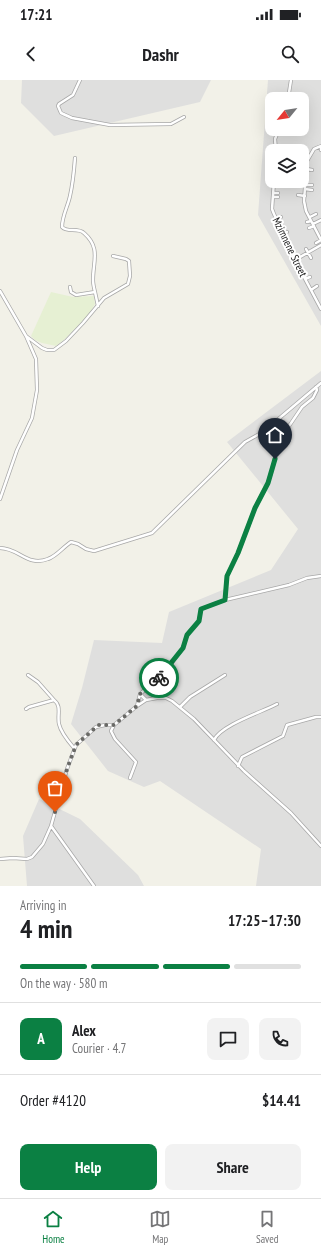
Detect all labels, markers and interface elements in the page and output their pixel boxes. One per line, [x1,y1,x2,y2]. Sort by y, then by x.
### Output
text: 17:21 [20,5,52,24]
icon: back [20,43,42,65]
text: Dashr [142,43,179,66]
icon: search [279,43,301,65]
north arrow [265,92,309,136]
map controls [265,92,309,188]
button: layers [265,144,309,188]
street label: Mzimnene Street [270,215,310,279]
pin [258,418,292,459]
icon: home [264,424,286,446]
courier [139,658,179,698]
icon: bike [148,667,170,689]
pin [38,771,72,812]
icon: bag [44,777,66,799]
text: Arriving in [20,897,67,914]
text: 17:25–17:30 [228,911,301,930]
text: 4 min [20,912,73,945]
text: On the way · 580 m [20,975,107,992]
button: chat [207,1018,249,1060]
button: phone [259,1018,301,1060]
text: Alex [72,1021,96,1040]
text: A [37,1029,45,1048]
text: Courier · 4.7 [72,1040,126,1057]
text: Order #4120 [20,1091,86,1110]
text: $14.41 [262,1091,301,1110]
button: Help [20,1144,157,1190]
button: Share [165,1144,301,1190]
tab: Home [42,1208,65,1246]
tab: Map [149,1208,171,1246]
tab: Saved [256,1208,279,1246]

